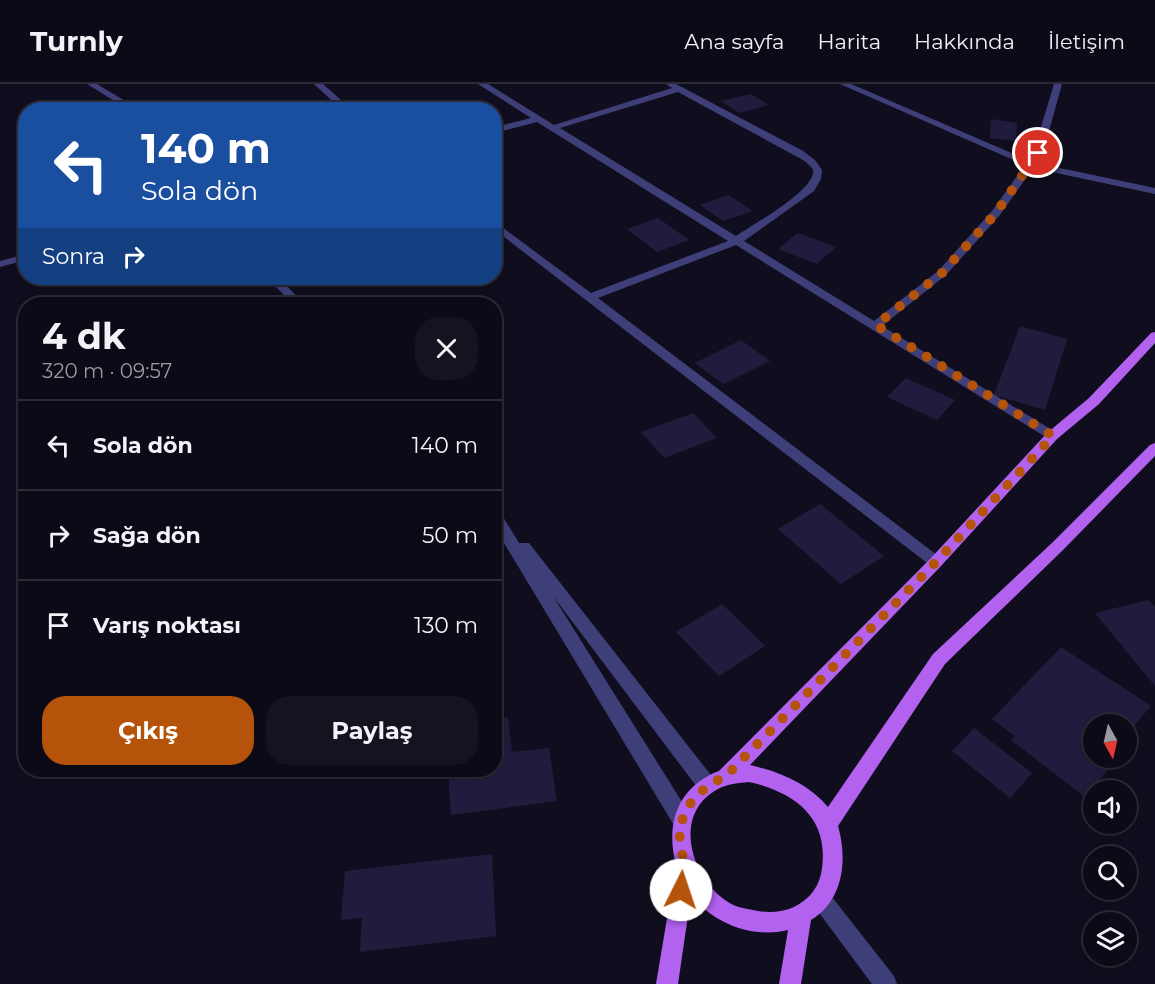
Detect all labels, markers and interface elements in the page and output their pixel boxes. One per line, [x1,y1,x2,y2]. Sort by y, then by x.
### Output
text: Turnly [30,24,123,58]
text: Ana sayfa [684,29,784,54]
text: Harita [817,29,881,54]
text: Hakkında [914,29,1015,54]
text: İletişim [1048,29,1125,54]
text: 140 m [141,122,271,174]
icon: left [42,126,120,204]
pin [1012,127,1063,178]
icon: arrive [1021,136,1054,169]
text: Sola dön [141,174,258,207]
icon: right [117,240,150,273]
text: Sonra [42,243,105,270]
text: 4 dk [42,314,125,358]
button: close [415,317,478,380]
text: 320 m · 09:57 [42,359,172,383]
icon: left [42,429,75,462]
text: Sola dön [93,432,193,459]
text: 140 m [412,432,478,459]
icon: right [42,519,75,552]
text: Sağa dön [93,522,201,549]
text: 50 m [422,522,478,549]
icon: arrive [42,609,75,642]
text: Varış noktası [93,612,241,639]
text: 130 m [414,612,478,639]
button: Çıkış [42,696,254,765]
button: Paylaş [266,696,478,765]
north arrow [1083,714,1137,768]
map controls [1083,714,1137,966]
button: sound [1083,780,1137,834]
button: search [1083,846,1137,900]
position arrow [649,858,713,922]
button: layers [1083,912,1137,966]

